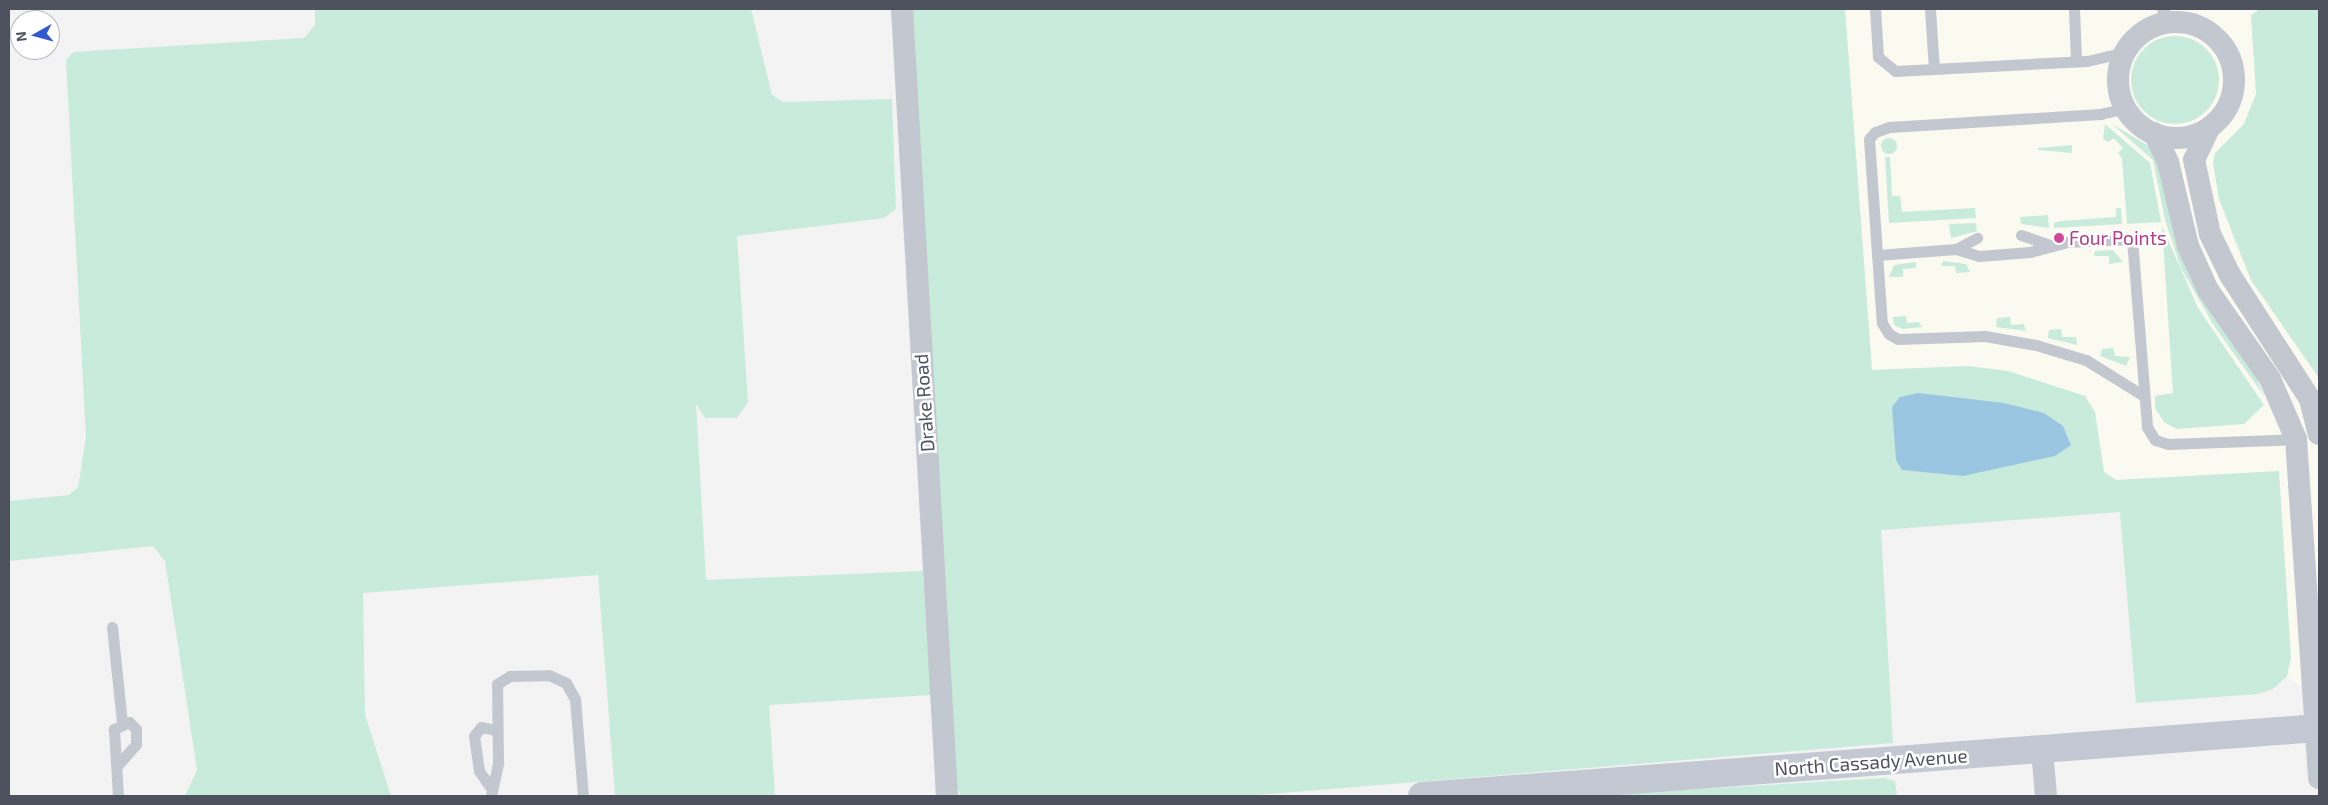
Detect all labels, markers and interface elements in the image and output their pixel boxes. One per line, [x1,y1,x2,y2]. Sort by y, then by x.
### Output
north arrow [10,10,60,60]
text: N [12,31,30,43]
place label: Four Points [2069,227,2167,249]
marker: Four Points [2053,232,2065,244]
street label: Drake Road [909,353,939,453]
street label: North Cassady Avenue [1773,744,1969,780]

